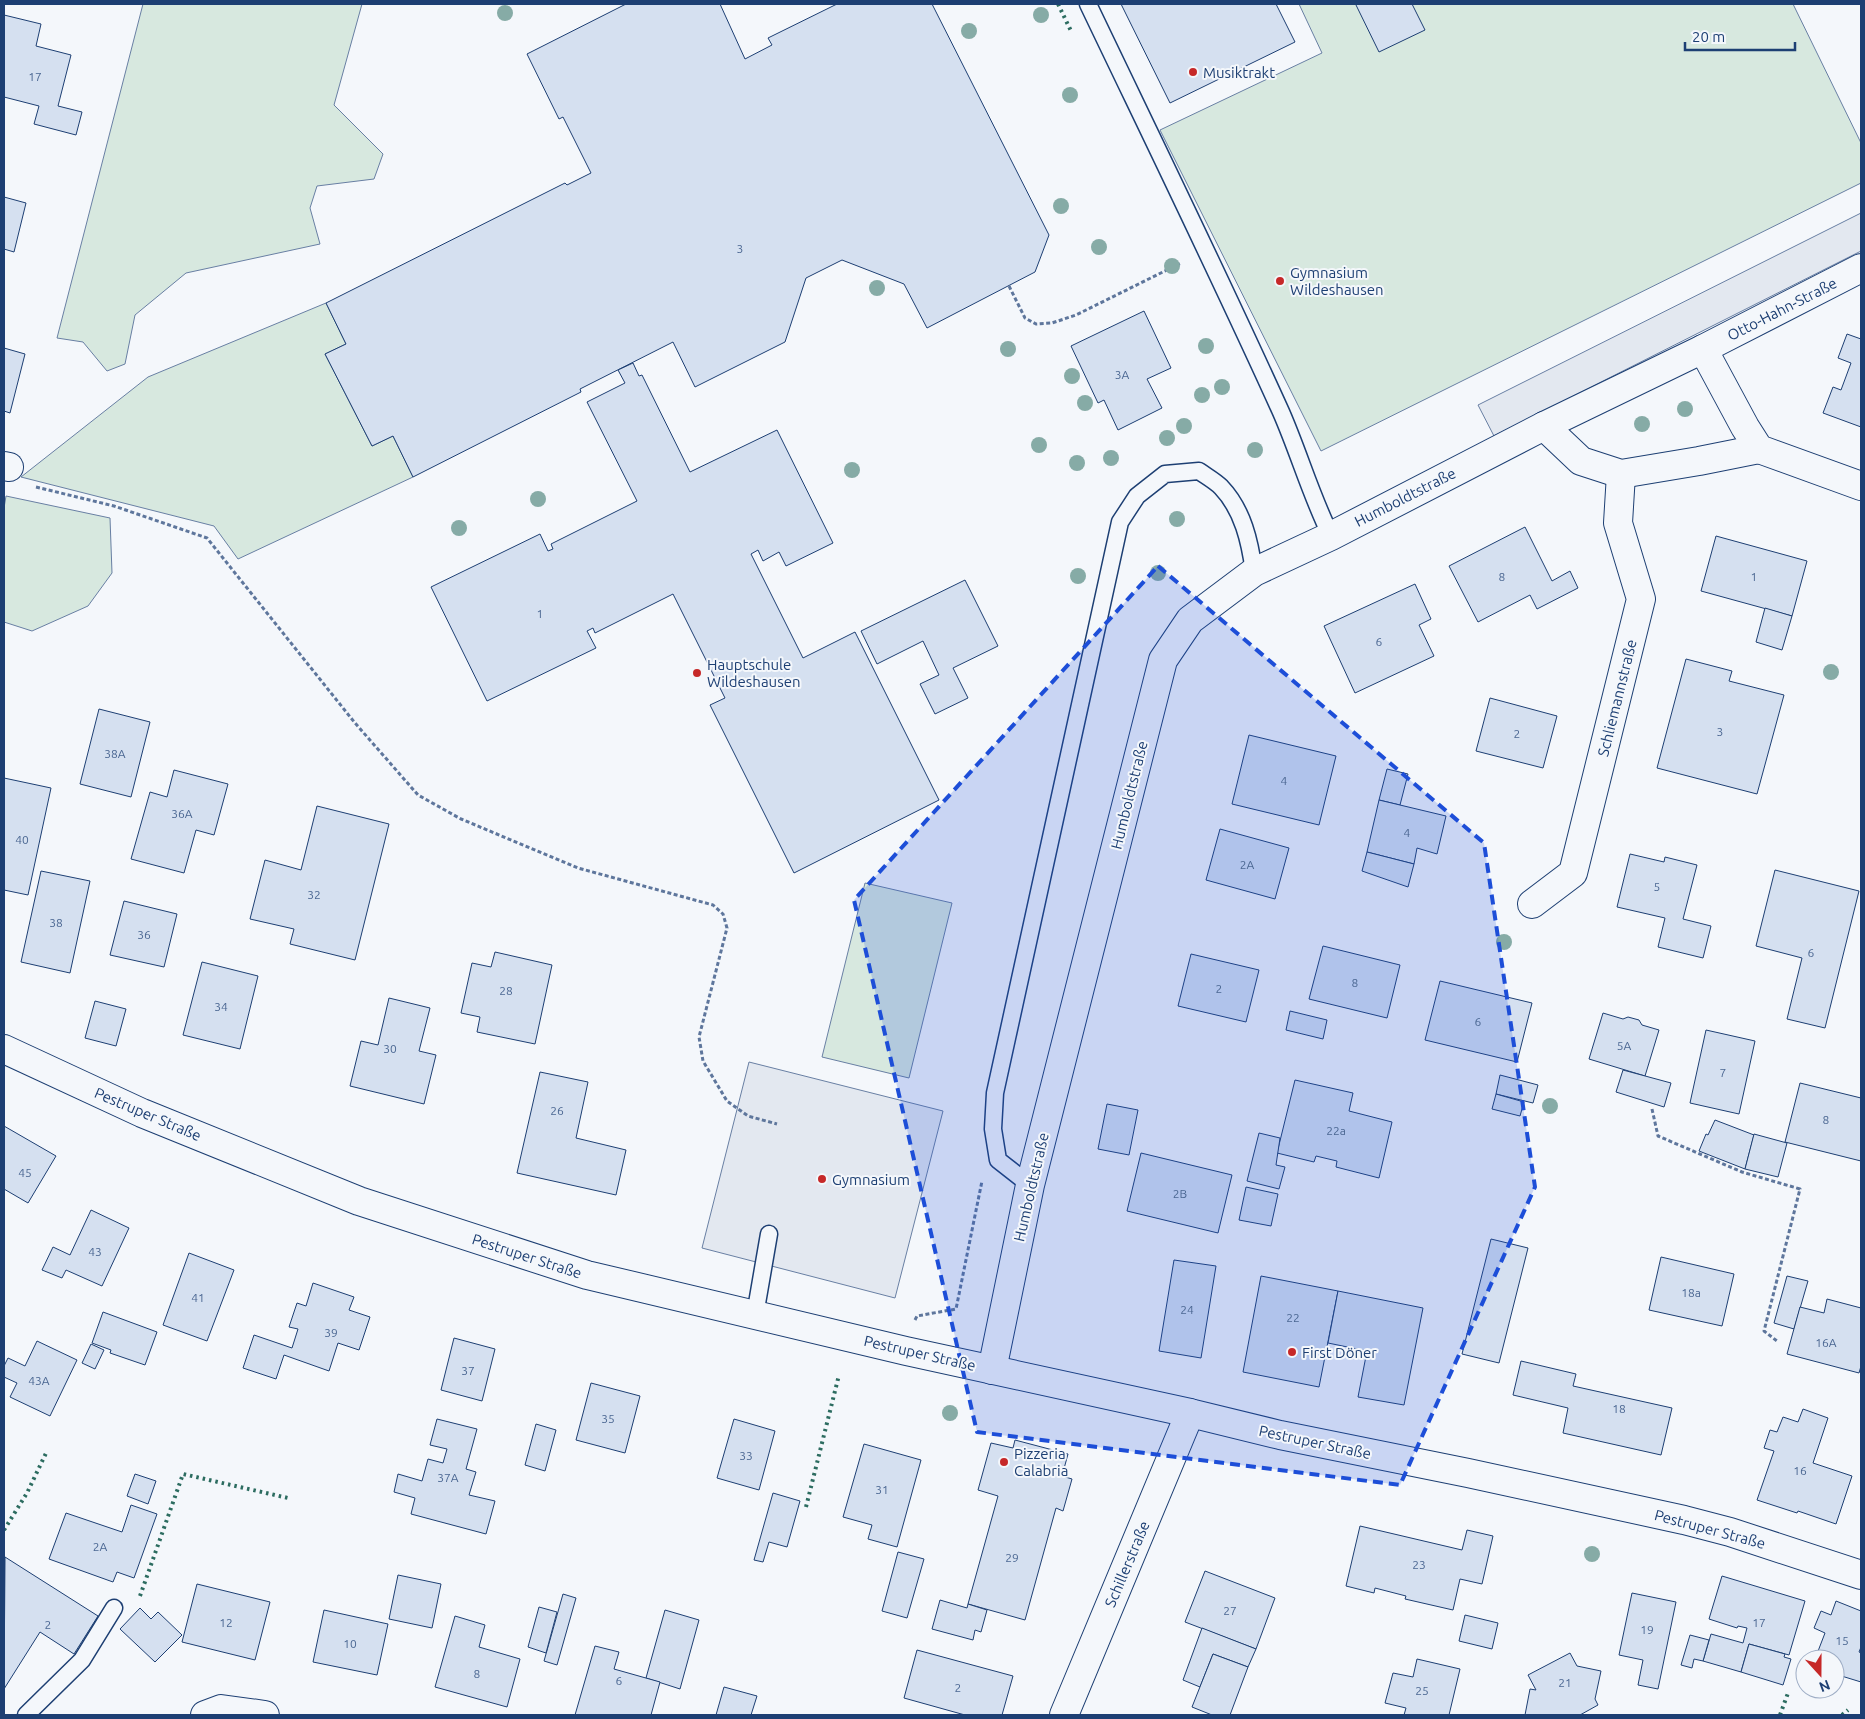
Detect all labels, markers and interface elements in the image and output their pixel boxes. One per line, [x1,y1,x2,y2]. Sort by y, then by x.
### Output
scale bar [1685,20,1795,52]
text: 20 m [1692,28,1725,45]
place label: Musiktrakt [1203,64,1275,81]
marker: Musiktrakt [1187,66,1199,78]
house number: 17 [28,70,42,83]
house number: 3 [737,242,743,255]
place label: Gymnasium Wildeshausen [1290,264,1384,298]
street label: Otto-Hahn-Straße [1724,274,1840,344]
marker: Gymnasium Wildeshausen [1274,275,1286,287]
house number: 3A [1115,368,1129,381]
street label: Humboldtstraße [1352,464,1458,530]
house number: 8 [1499,570,1506,583]
house number: 1 [1751,570,1757,583]
house number: 1 [537,607,543,620]
house number: 6 [1376,635,1383,648]
street label: Schliemannstraße [1594,638,1640,758]
place label: Hauptschule Wildeshausen [707,656,801,690]
marker: Hauptschule Wildeshausen [691,667,703,679]
house number: 3 [1717,725,1723,738]
house number: 2 [1514,727,1520,740]
street label: Humboldtstraße [1107,739,1151,851]
house number: 38A [104,747,126,760]
house number: 4 [1281,774,1288,787]
house number: 36A [171,807,193,820]
house number: 4 [1404,826,1411,839]
house number: 40 [15,833,29,846]
house number: 2A [1240,858,1254,871]
house number: 5 [1654,880,1660,893]
house number: 32 [307,888,321,901]
house number: 38 [49,916,63,929]
house number: 36 [137,928,151,941]
house number: 6 [1808,946,1815,959]
house number: 8 [1352,976,1359,989]
house number: 2 [1216,982,1222,995]
house number: 28 [499,984,513,997]
house number: 34 [214,1000,228,1013]
house number: 6 [1475,1015,1482,1028]
house number: 5A [1617,1039,1631,1052]
house number: 30 [383,1042,397,1055]
house number: 7 [1720,1066,1726,1079]
street label: Pestruper Straße [92,1084,204,1144]
house number: 26 [550,1104,564,1117]
house number: 8 [1823,1113,1830,1126]
house number: 22a [1326,1124,1346,1137]
street label: Humboldtstraße [1010,1131,1052,1243]
house number: 45 [18,1166,32,1179]
place label: Gymnasium [832,1171,910,1188]
marker: Gymnasium [816,1173,828,1185]
house number: 2B [1173,1187,1187,1200]
street label: Pestruper Straße [470,1230,584,1282]
house number: 43 [88,1245,102,1258]
house number: 18a [1681,1286,1701,1299]
house number: 41 [191,1291,205,1304]
house number: 24 [1180,1303,1194,1316]
house number: 22 [1286,1311,1300,1324]
house number: 39 [324,1326,338,1339]
street label: Pestruper Straße [862,1332,978,1374]
house number: 16A [1815,1336,1837,1349]
place label: First Döner [1302,1344,1377,1361]
marker: First Döner [1286,1346,1298,1358]
house number: 37 [461,1364,475,1377]
house number: 43A [28,1374,50,1387]
house number: 18 [1612,1402,1626,1415]
house number: 35 [601,1412,615,1425]
street label: Pestruper Straße [1257,1422,1373,1462]
place label: Pizzeria Calabria [1014,1445,1068,1479]
house number: 33 [739,1449,753,1462]
marker: Pizzeria Calabria [998,1456,1010,1468]
house number: 16 [1793,1464,1807,1477]
house number: 37A [437,1471,459,1484]
house number: 31 [875,1483,889,1496]
street label: Pestruper Straße [1653,1506,1767,1552]
street label: Schillerstraße [1101,1518,1153,1610]
house number: 2A [93,1540,107,1553]
house number: 29 [1005,1551,1019,1564]
house number: 23 [1412,1558,1426,1571]
house number: 27 [1223,1604,1237,1617]
house number: 12 [219,1616,233,1629]
house number: 17 [1752,1616,1766,1629]
house number: 2 [45,1618,51,1631]
house number: 19 [1640,1623,1654,1636]
house number: 15 [1835,1634,1849,1647]
house number: 10 [343,1637,357,1650]
north arrow [1795,1649,1845,1699]
house number: 8 [474,1667,481,1680]
house number: 6 [616,1674,623,1687]
house number: 21 [1558,1676,1572,1689]
text: N [1817,1677,1832,1695]
house number: 2 [955,1681,961,1694]
house number: 25 [1415,1684,1429,1697]

